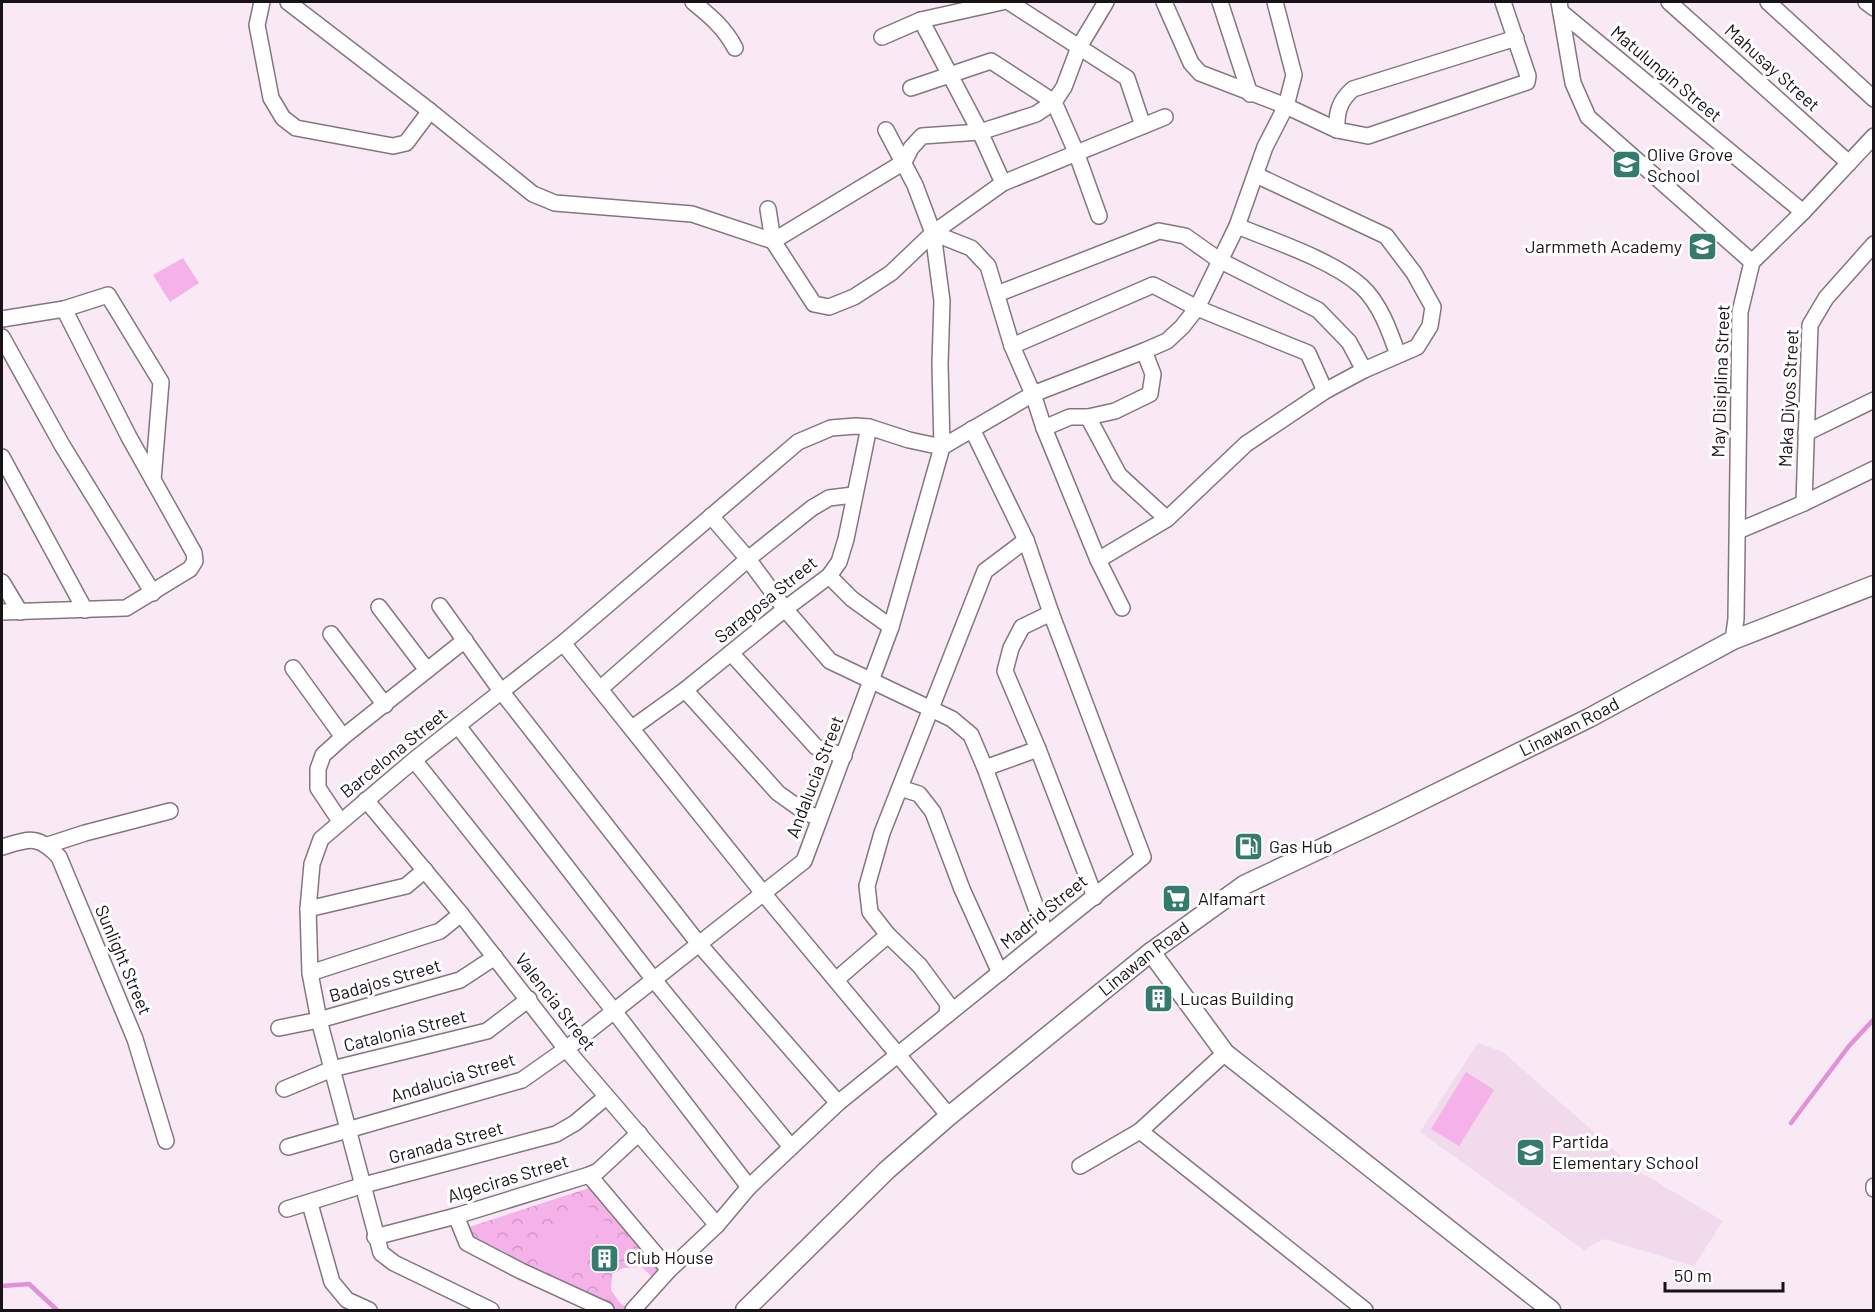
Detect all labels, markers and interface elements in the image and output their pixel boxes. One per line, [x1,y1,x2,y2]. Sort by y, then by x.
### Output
street label: Mahusay Street [1721,19,1825,116]
street label: Matulungin Street [1607,20,1727,126]
place label: Olive Grove School [1647,143,1733,186]
school or university icon: Olive Grove School [1610,149,1642,181]
school or university icon: Jarmmeth Academy [1687,231,1719,263]
place label: Jarmmeth Academy [1525,235,1682,257]
street label: May Disiplina Street [1706,304,1734,458]
street label: Maka Diyos Street [1773,328,1803,468]
street label: Saragosa Street [710,551,821,647]
street label: Linawan Road [1515,692,1622,761]
street label: Barcelona Street [335,702,451,802]
street label: Andalucia Street [781,712,847,841]
fuel station icon: Gas Hub [1232,831,1264,863]
place label: Gas Hub [1269,835,1333,857]
street label: Madrid Street [995,869,1091,953]
supermarket icon: Alfamart [1161,883,1193,915]
place label: Alfamart [1198,887,1266,909]
street label: Sunlight Street [91,901,157,1018]
street label: Linawan Road [1094,916,1193,1000]
street label: Valencia Street [511,948,601,1055]
street label: Badajos Street [326,954,443,1006]
building icon: Lucas Building [1143,983,1175,1015]
place label: Lucas Building [1180,987,1294,1009]
street label: Catalonia Street [341,1004,468,1056]
street label: Andalucia Street [388,1048,518,1106]
street label: Granada Street [386,1116,505,1168]
place label: Partida Elementary School [1552,1130,1699,1173]
school or university icon: Partida Elementary School [1515,1136,1547,1168]
street label: Algeciras Street [445,1149,571,1207]
building icon: Club House [589,1242,621,1274]
place label: Club House [626,1246,714,1268]
scale bar [1665,1255,1784,1293]
text: 50 m [1674,1264,1712,1286]

